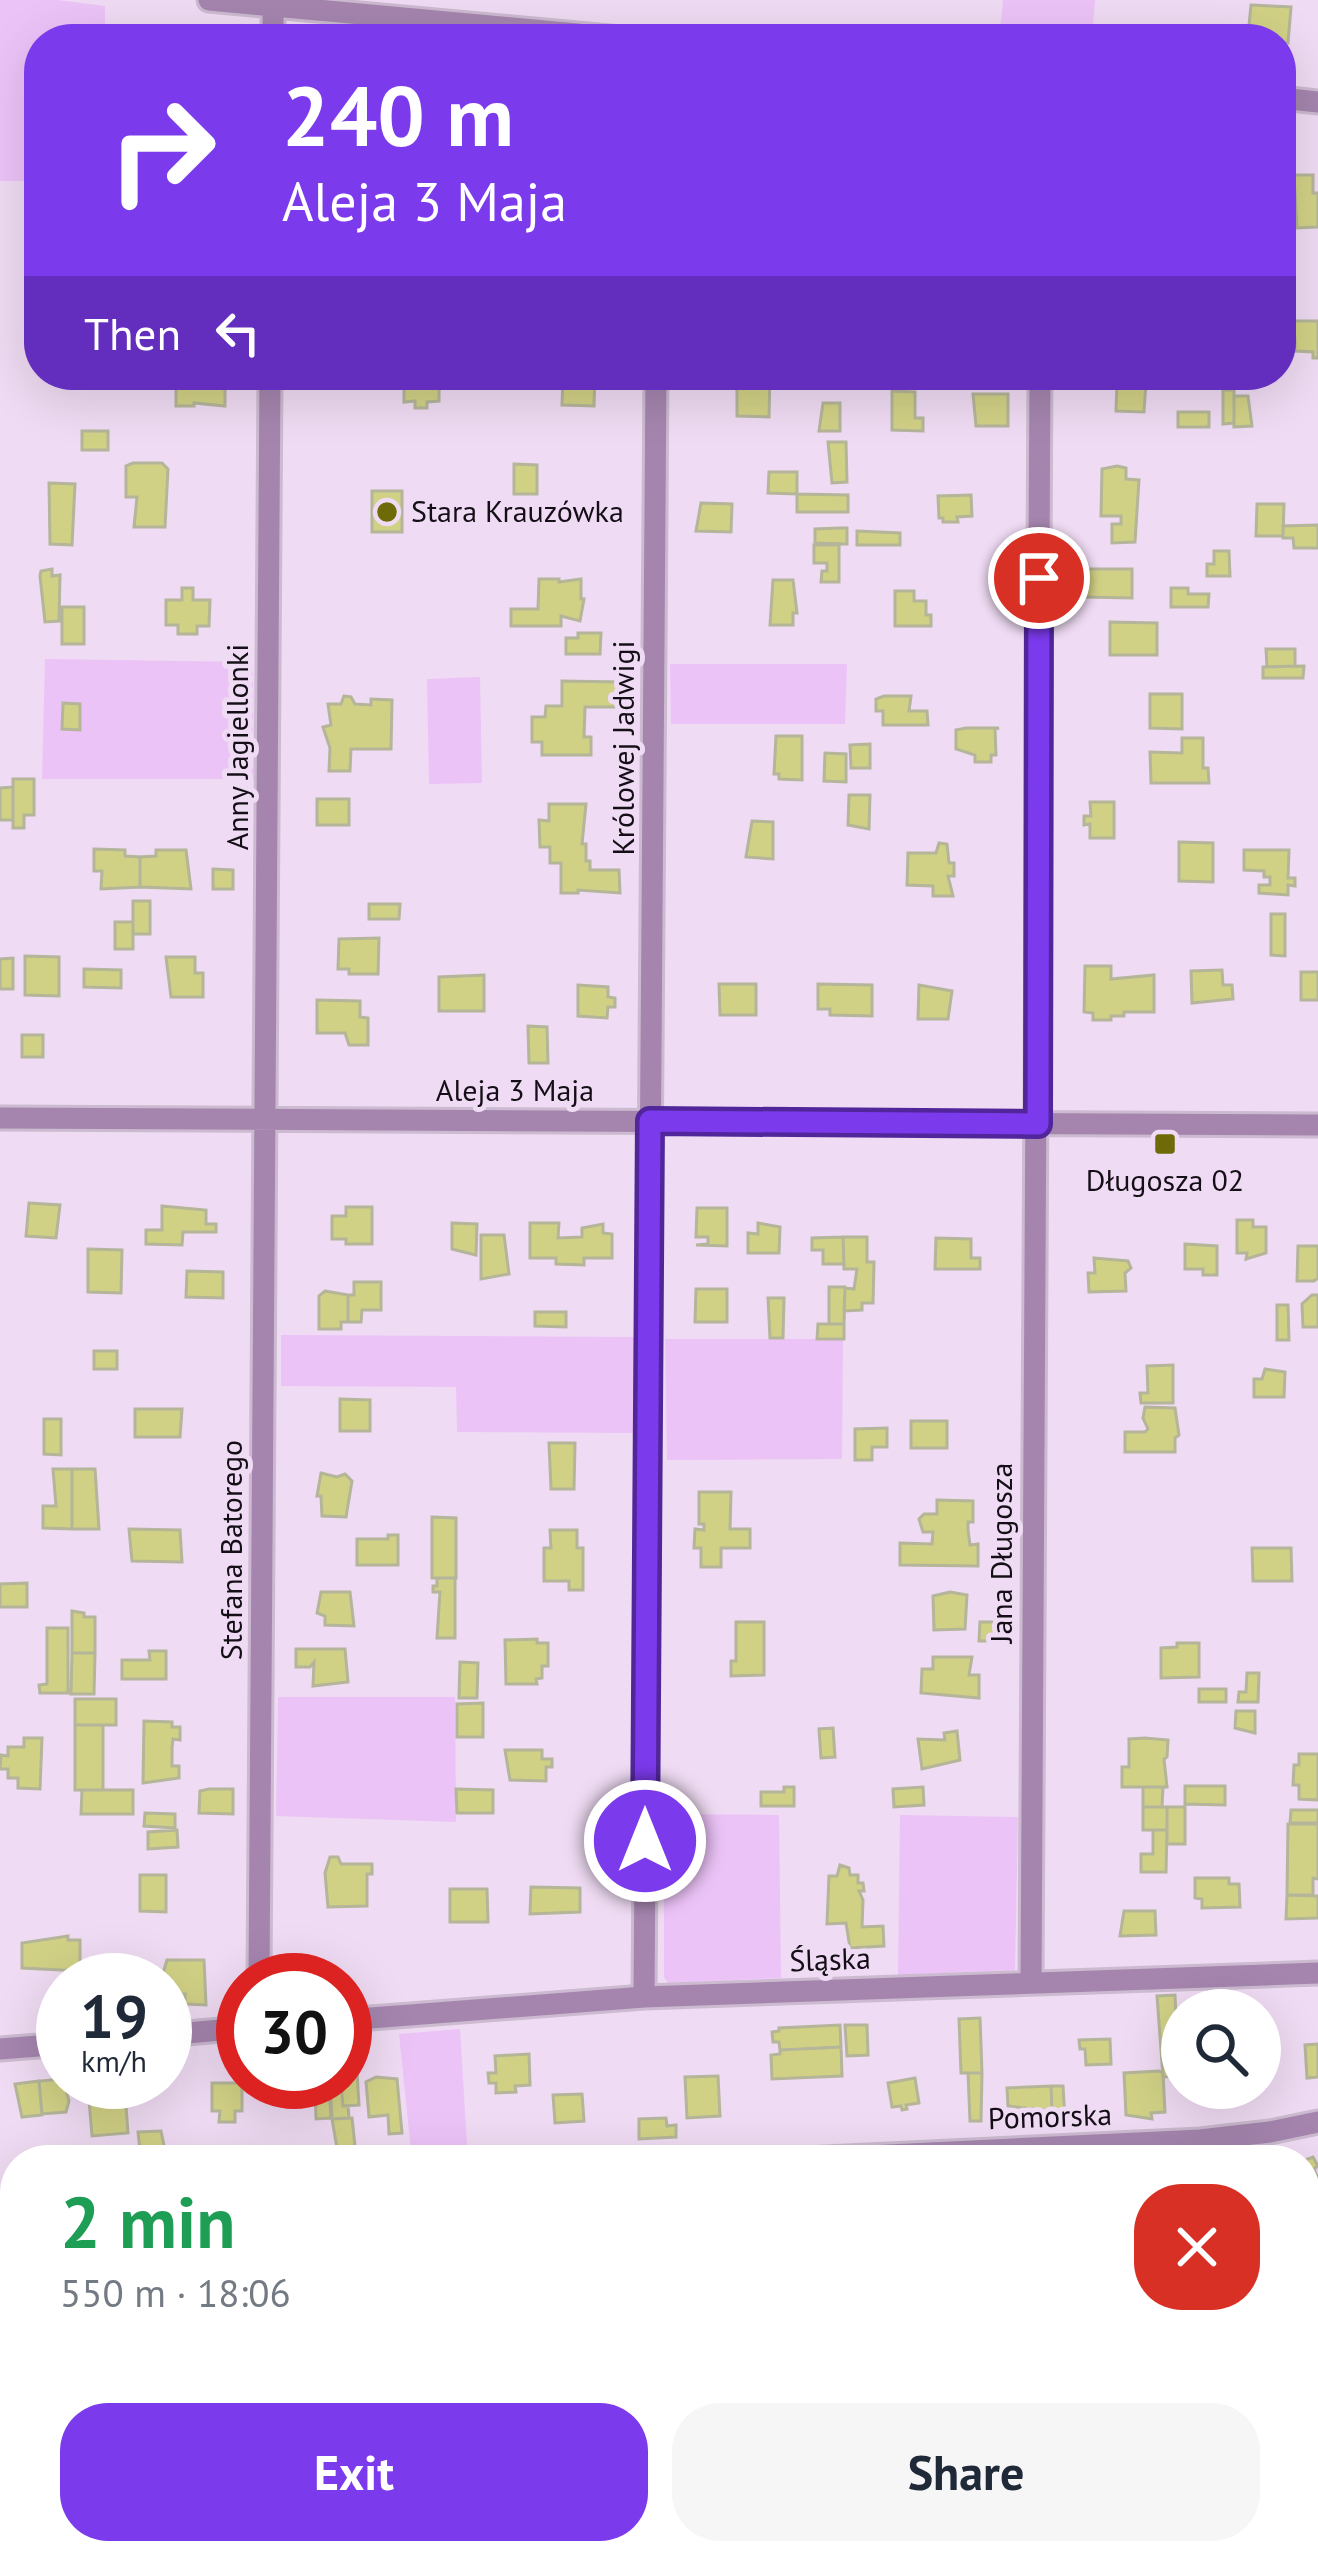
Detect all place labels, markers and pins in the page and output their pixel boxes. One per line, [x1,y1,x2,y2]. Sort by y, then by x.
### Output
place label: Stara Krauzówka [411,491,624,530]
marker: Stara Krauzówka [374,499,400,525]
pin [988,527,1090,629]
marker: Długosza 02 [1152,1131,1178,1157]
place label: Długosza 02 [1086,1160,1244,1199]

